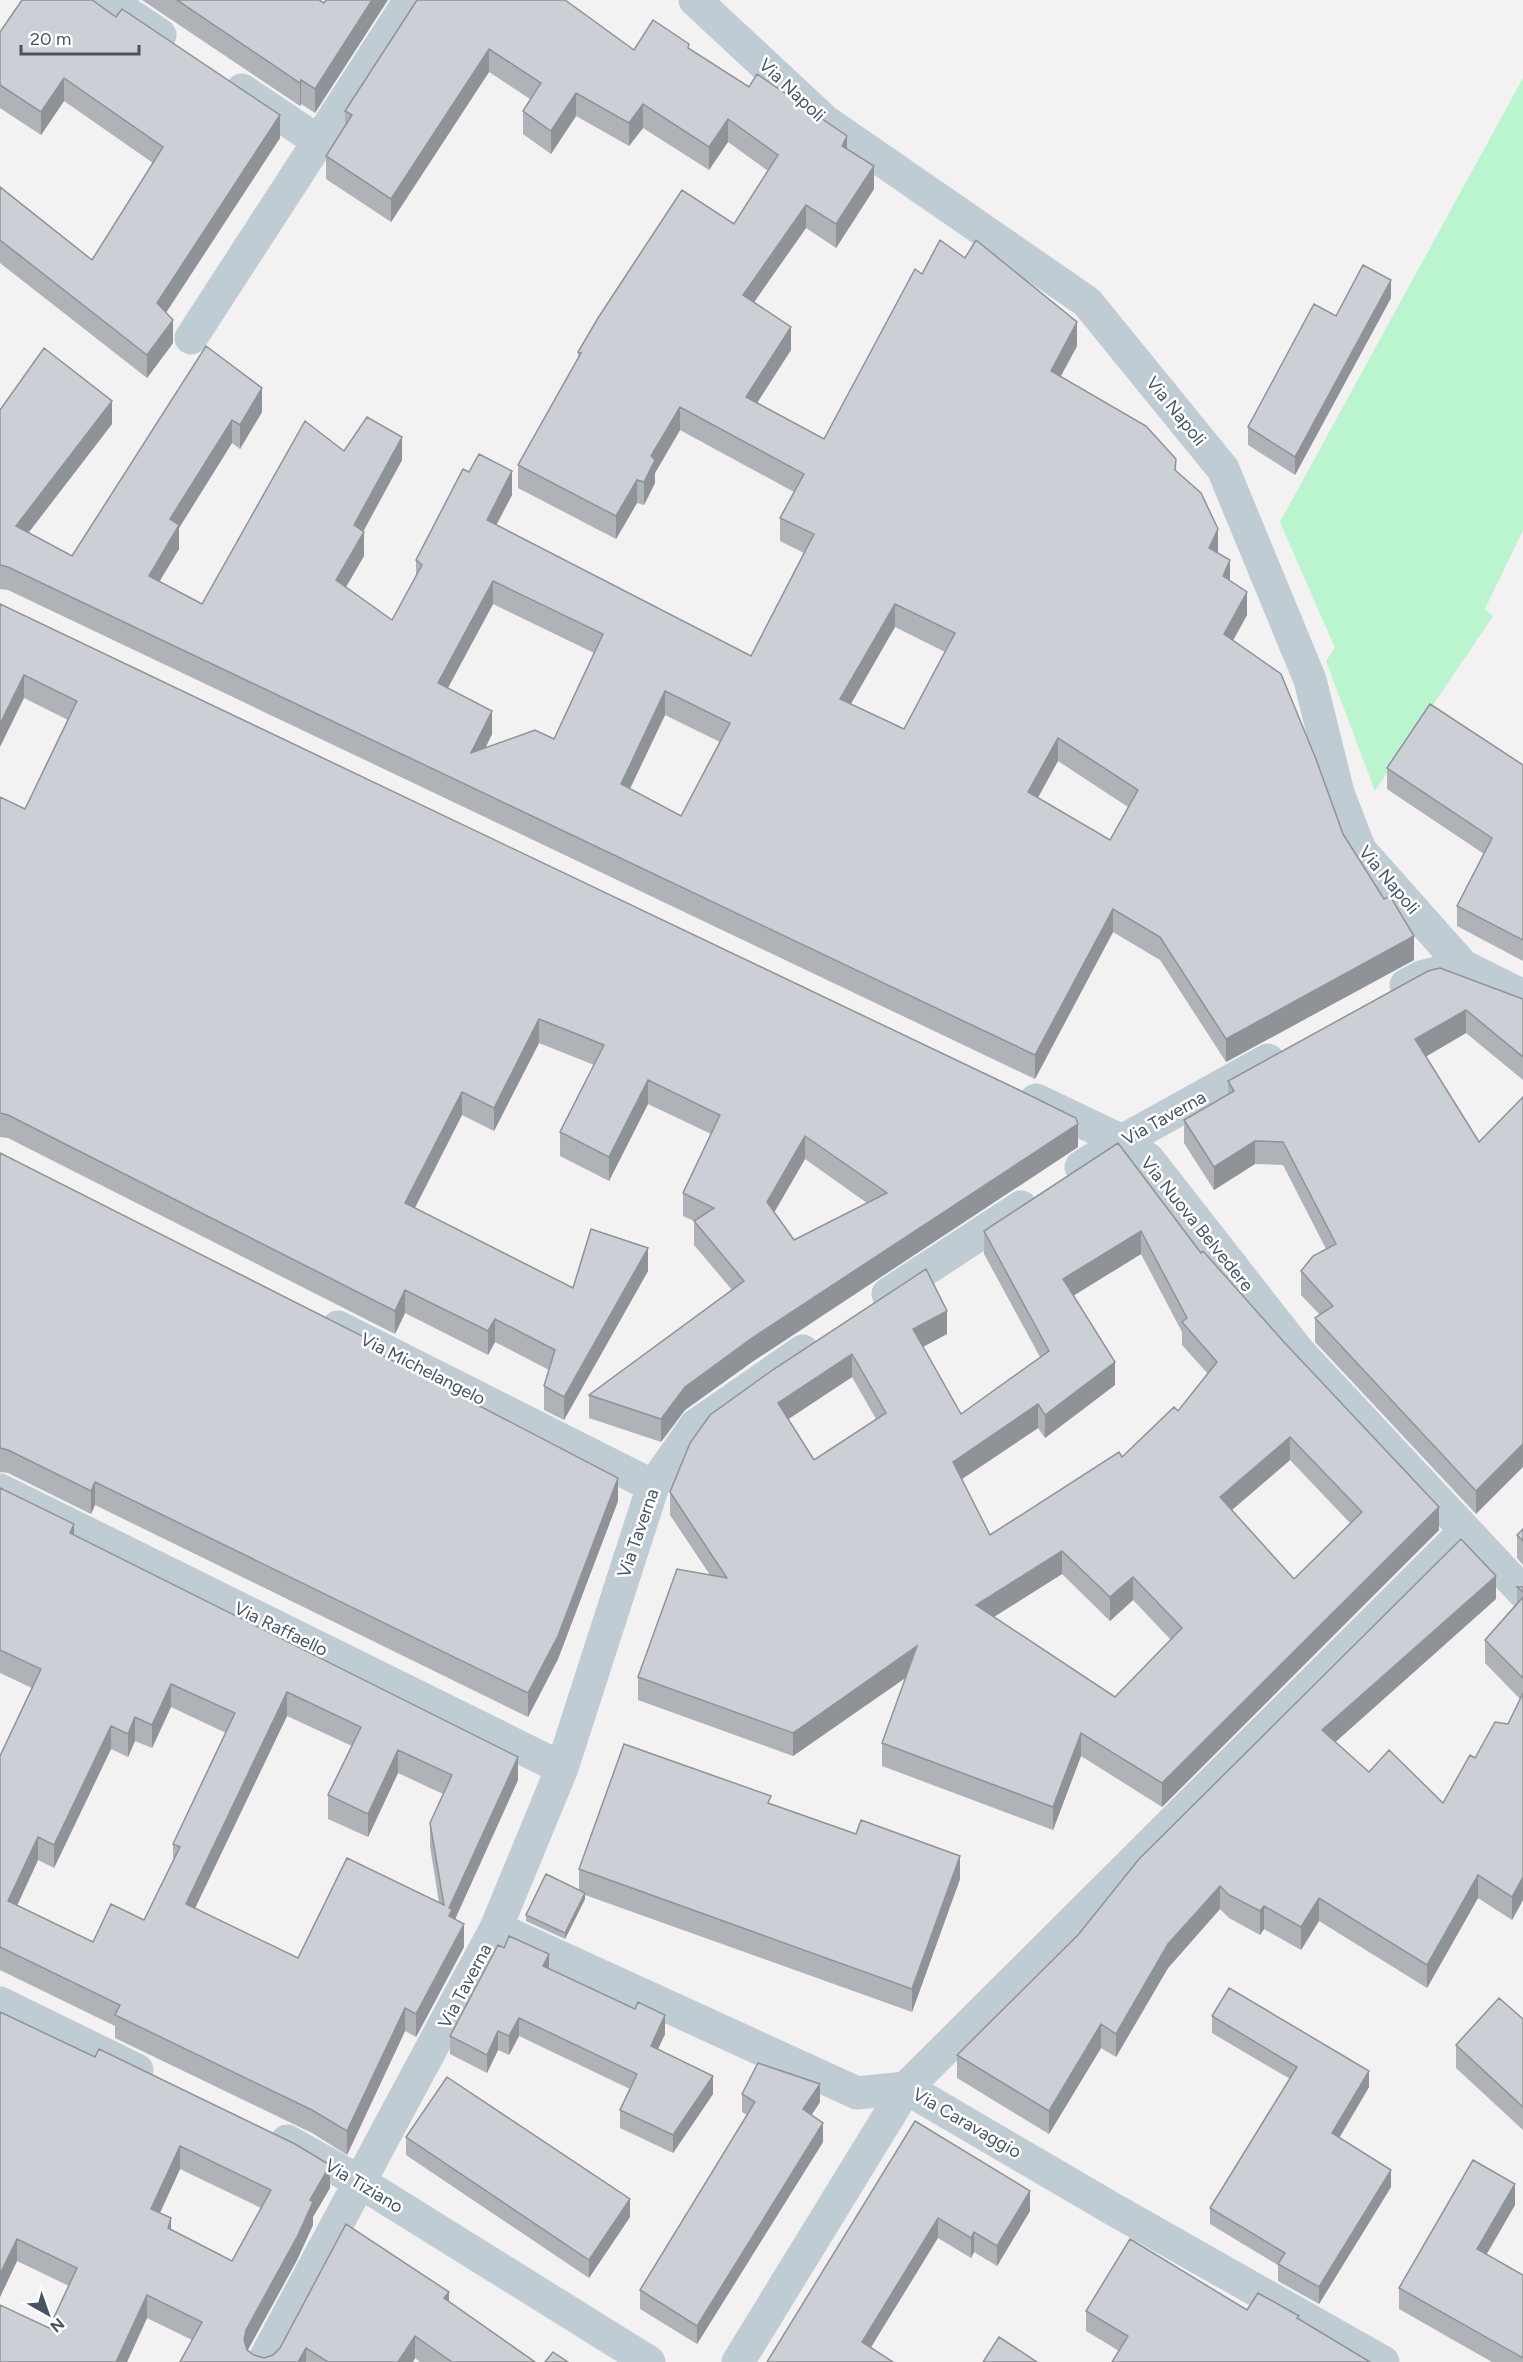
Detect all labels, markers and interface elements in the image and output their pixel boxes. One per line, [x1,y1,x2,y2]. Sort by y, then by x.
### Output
scale bar [21,18,140,56]
text: 20 m [30,28,71,50]
street label: Via Napoli [754,54,830,126]
street label: Via Napoli [1141,372,1211,450]
street label: Via Napoli [1354,841,1424,919]
street label: Via Taverna [1118,1086,1210,1150]
street label: Via Nuova Belvedere [1136,1152,1258,1296]
street label: Via Michelangelo [357,1328,489,1410]
street label: Via Taverna [613,1486,663,1580]
street label: Via Raffaello [231,1597,331,1661]
street label: Via Taverna [434,1940,496,2032]
street label: Via Caravaggio [909,2083,1025,2163]
street label: Via Tiziano [321,2154,407,2218]
north arrow [18,2284,78,2344]
text: N [46,2314,68,2336]

